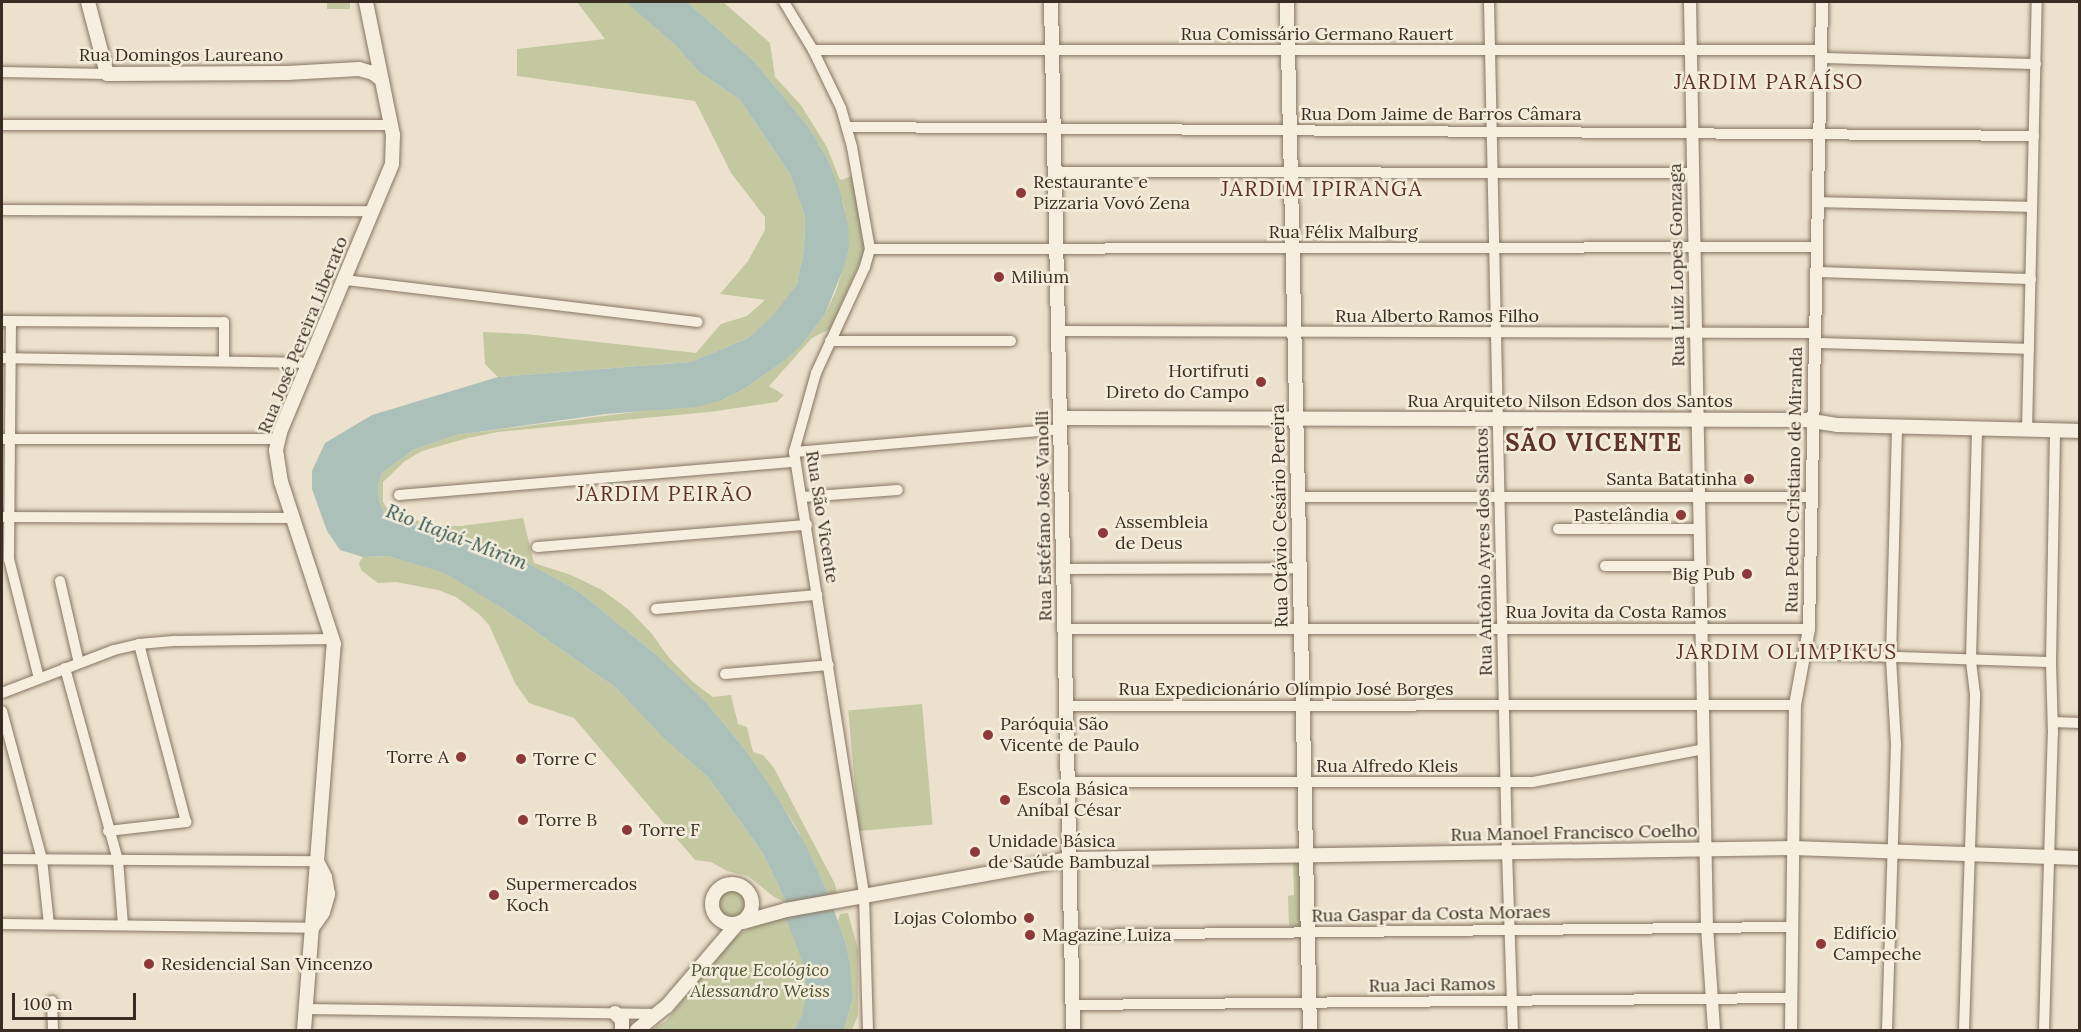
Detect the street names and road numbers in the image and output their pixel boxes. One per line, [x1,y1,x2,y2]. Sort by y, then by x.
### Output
street label: Rua Comissário Germano Rauert [1180,23,1454,45]
street label: Rua Domingos Laureano [79,44,283,66]
street label: Rua Dom Jaime de Barros Câmara [1300,103,1582,125]
street label: Rua Luiz Lopes Gonzaga [1664,163,1690,367]
street label: Rua Félix Malburg [1268,221,1418,243]
street label: Rua José Pereira Liberato [254,233,352,437]
street label: Rua Alberto Ramos Filho [1335,305,1539,327]
street label: Rua Pedro Cristiano de Miranda [1781,347,1807,613]
street label: Rua Arquiteto Nilson Edson dos Santos [1407,390,1733,412]
street label: Rua Otávio Cesário Pereira [1267,404,1293,628]
street label: Rua Estéfano José Vanolli [1031,410,1057,622]
street label: Rua Antônio Ayres dos Santos [1471,428,1497,676]
street label: Rua São Vicente [801,449,843,585]
street label: Rua Jovita da Costa Ramos [1505,601,1727,623]
street label: Rua Expedicionário Olímpio José Borges [1118,678,1454,700]
street label: Rua Alfredo Kleis [1316,755,1458,777]
street label: Rua Manoel Francisco Coelho [1450,820,1698,846]
street label: Rua Gaspar da Costa Moraes [1311,901,1551,927]
street label: Rua Jaci Ramos [1368,973,1496,997]

